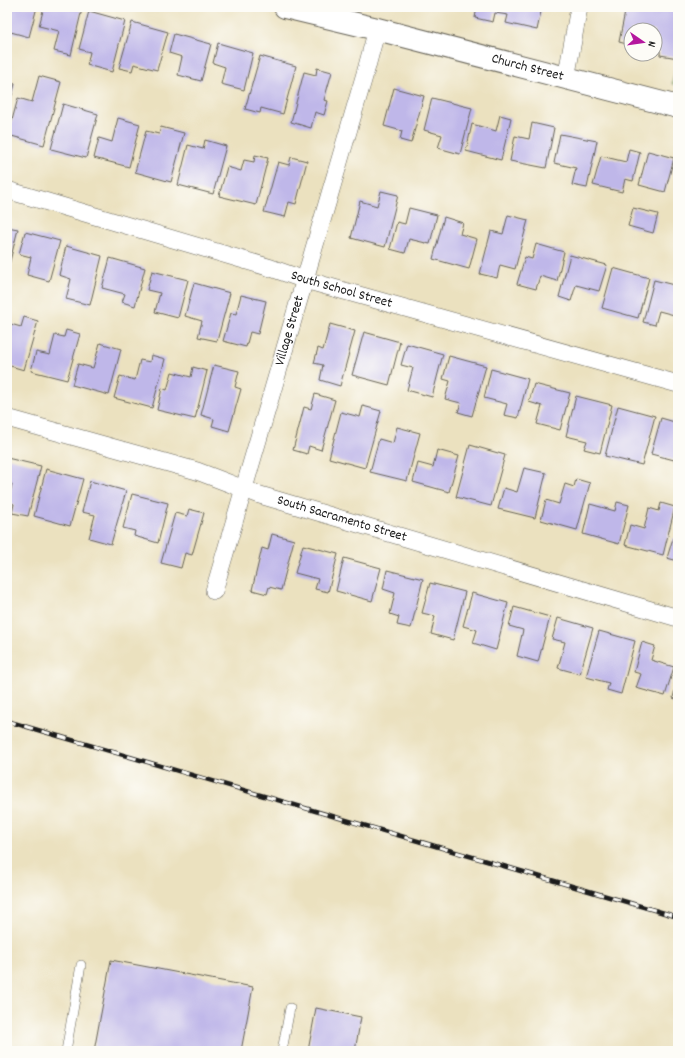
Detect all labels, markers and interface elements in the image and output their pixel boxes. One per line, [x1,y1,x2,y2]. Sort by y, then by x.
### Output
north arrow [623,22,663,62]
text: N [642,39,659,49]
street label: Church Street [489,49,566,87]
street label: South School Street [288,266,394,314]
street label: Village Street [270,293,310,368]
street label: South Sacramento Street [275,491,409,548]

